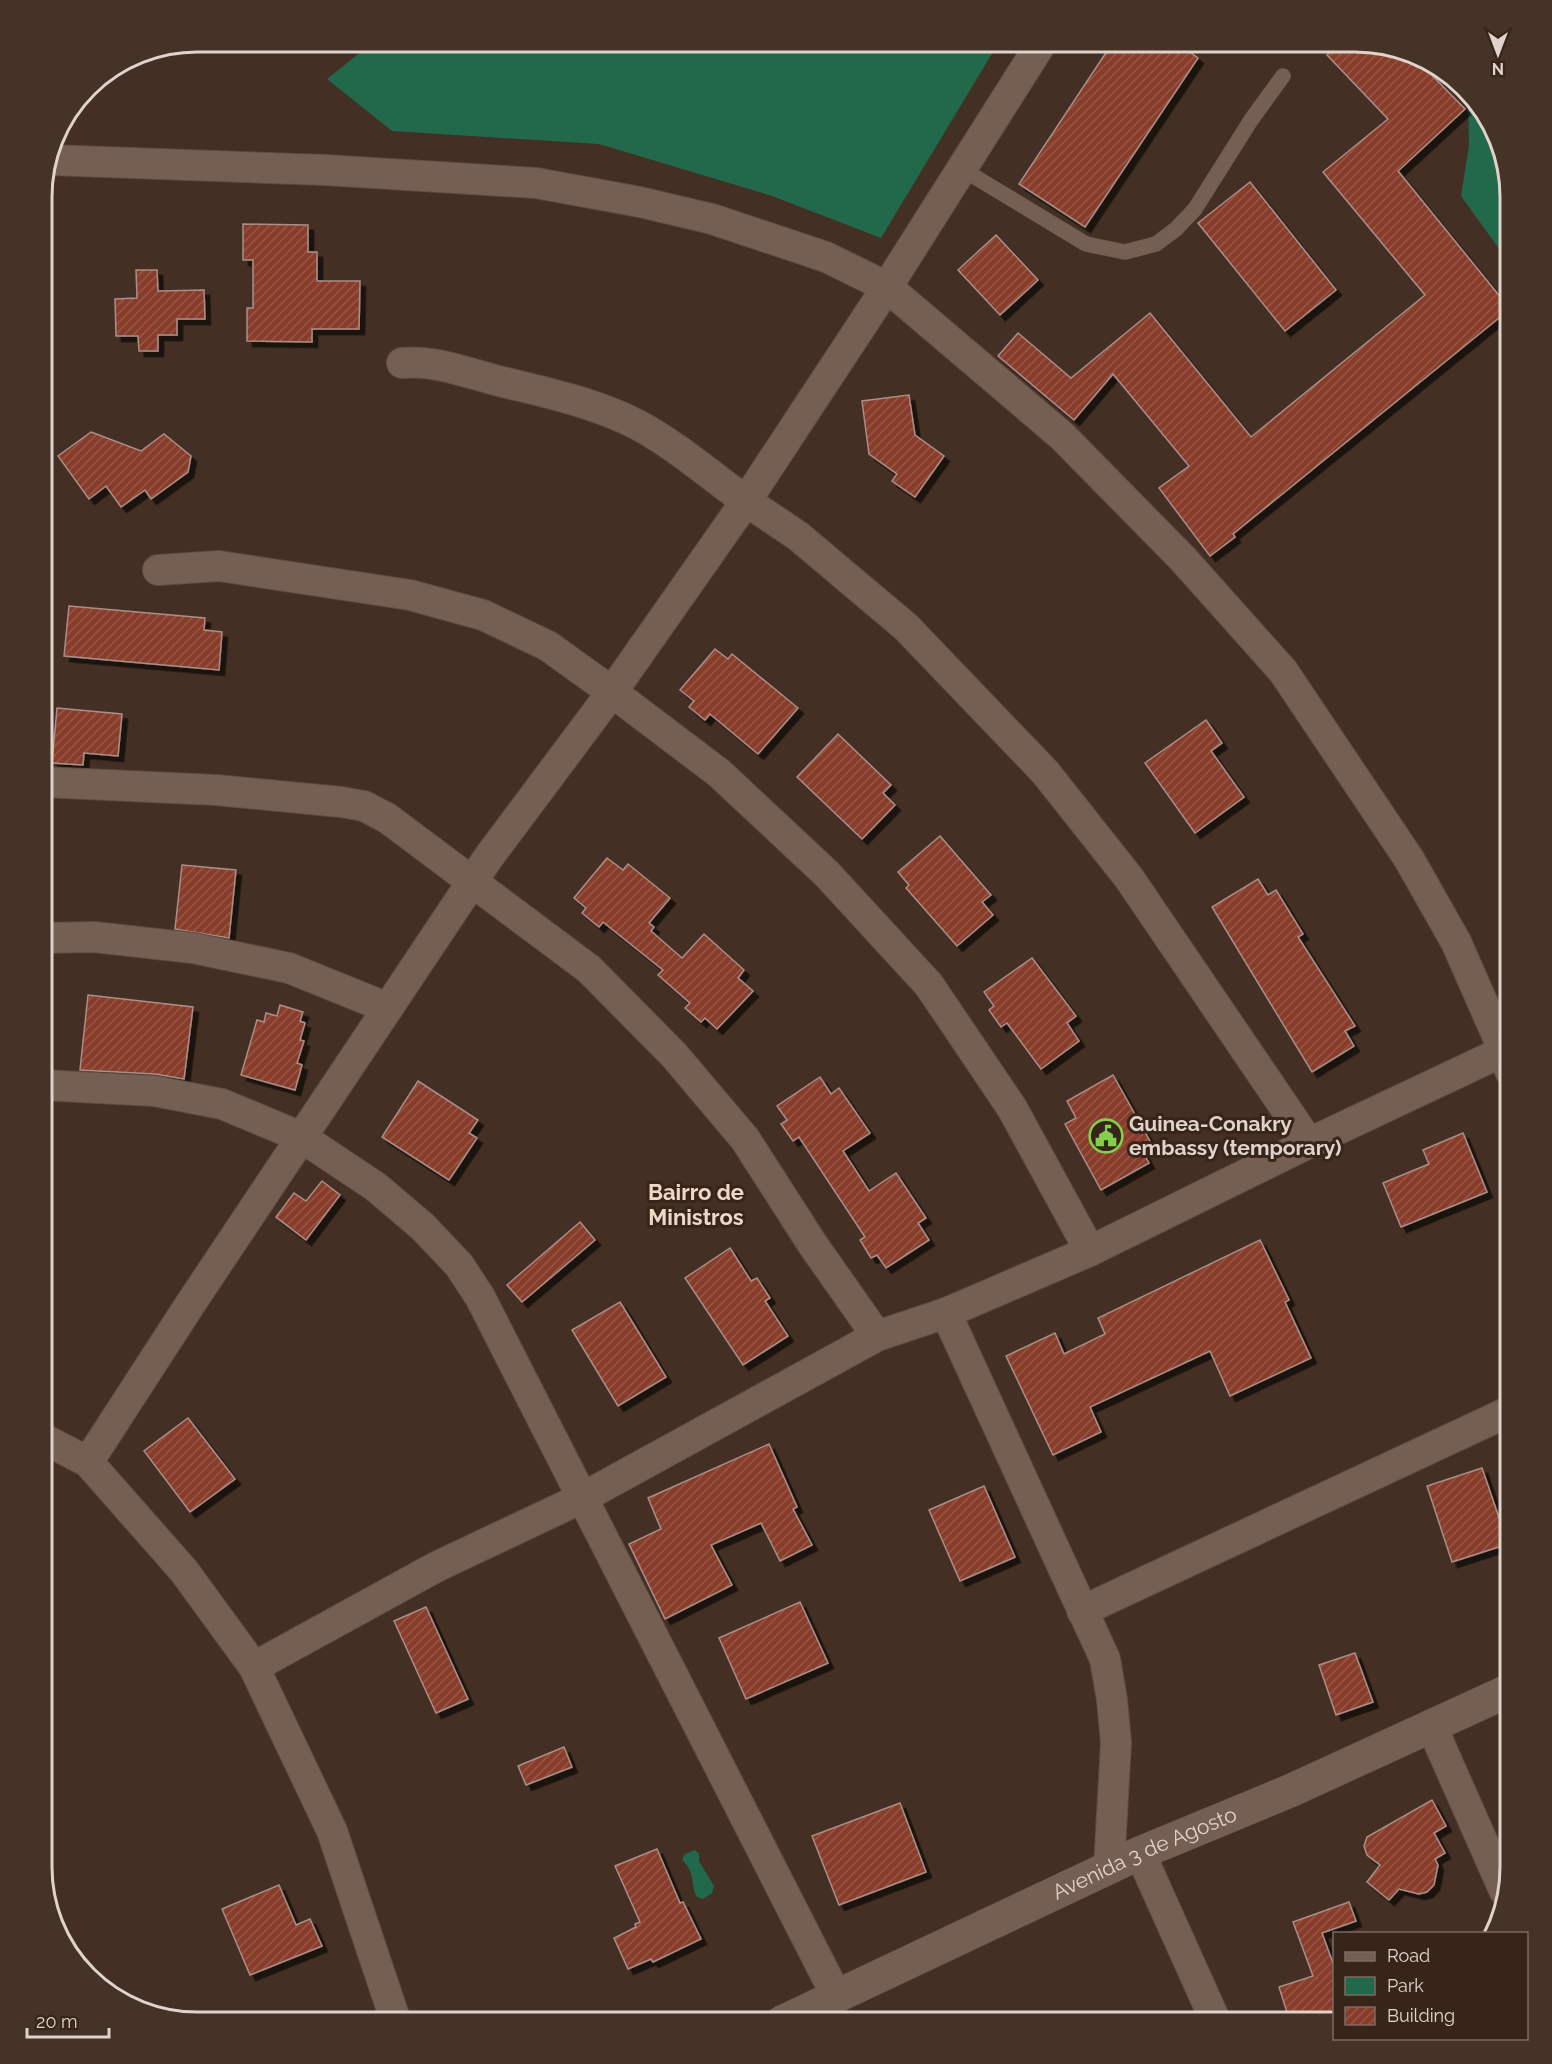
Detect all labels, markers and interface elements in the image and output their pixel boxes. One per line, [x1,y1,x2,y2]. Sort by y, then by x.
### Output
north arrow [1468,24,1528,84]
text: N [1492,59,1504,78]
place label: Guinea-Conakry embassy (temporary) [1129,1111,1342,1160]
public building icon: Guinea-Conakry embassy (temporary) [1088,1118,1124,1154]
district label: Bairro de Ministros [648,1179,744,1230]
street label: Avenida 3 de Agosto [1048,1801,1240,1905]
legend [1333,1932,1528,2040]
text: Road [1387,1945,1430,1966]
text: Park [1387,1975,1424,1996]
scale bar [27,2001,110,2039]
text: Building [1387,2005,1455,2026]
text: 20 m [36,2011,78,2032]

